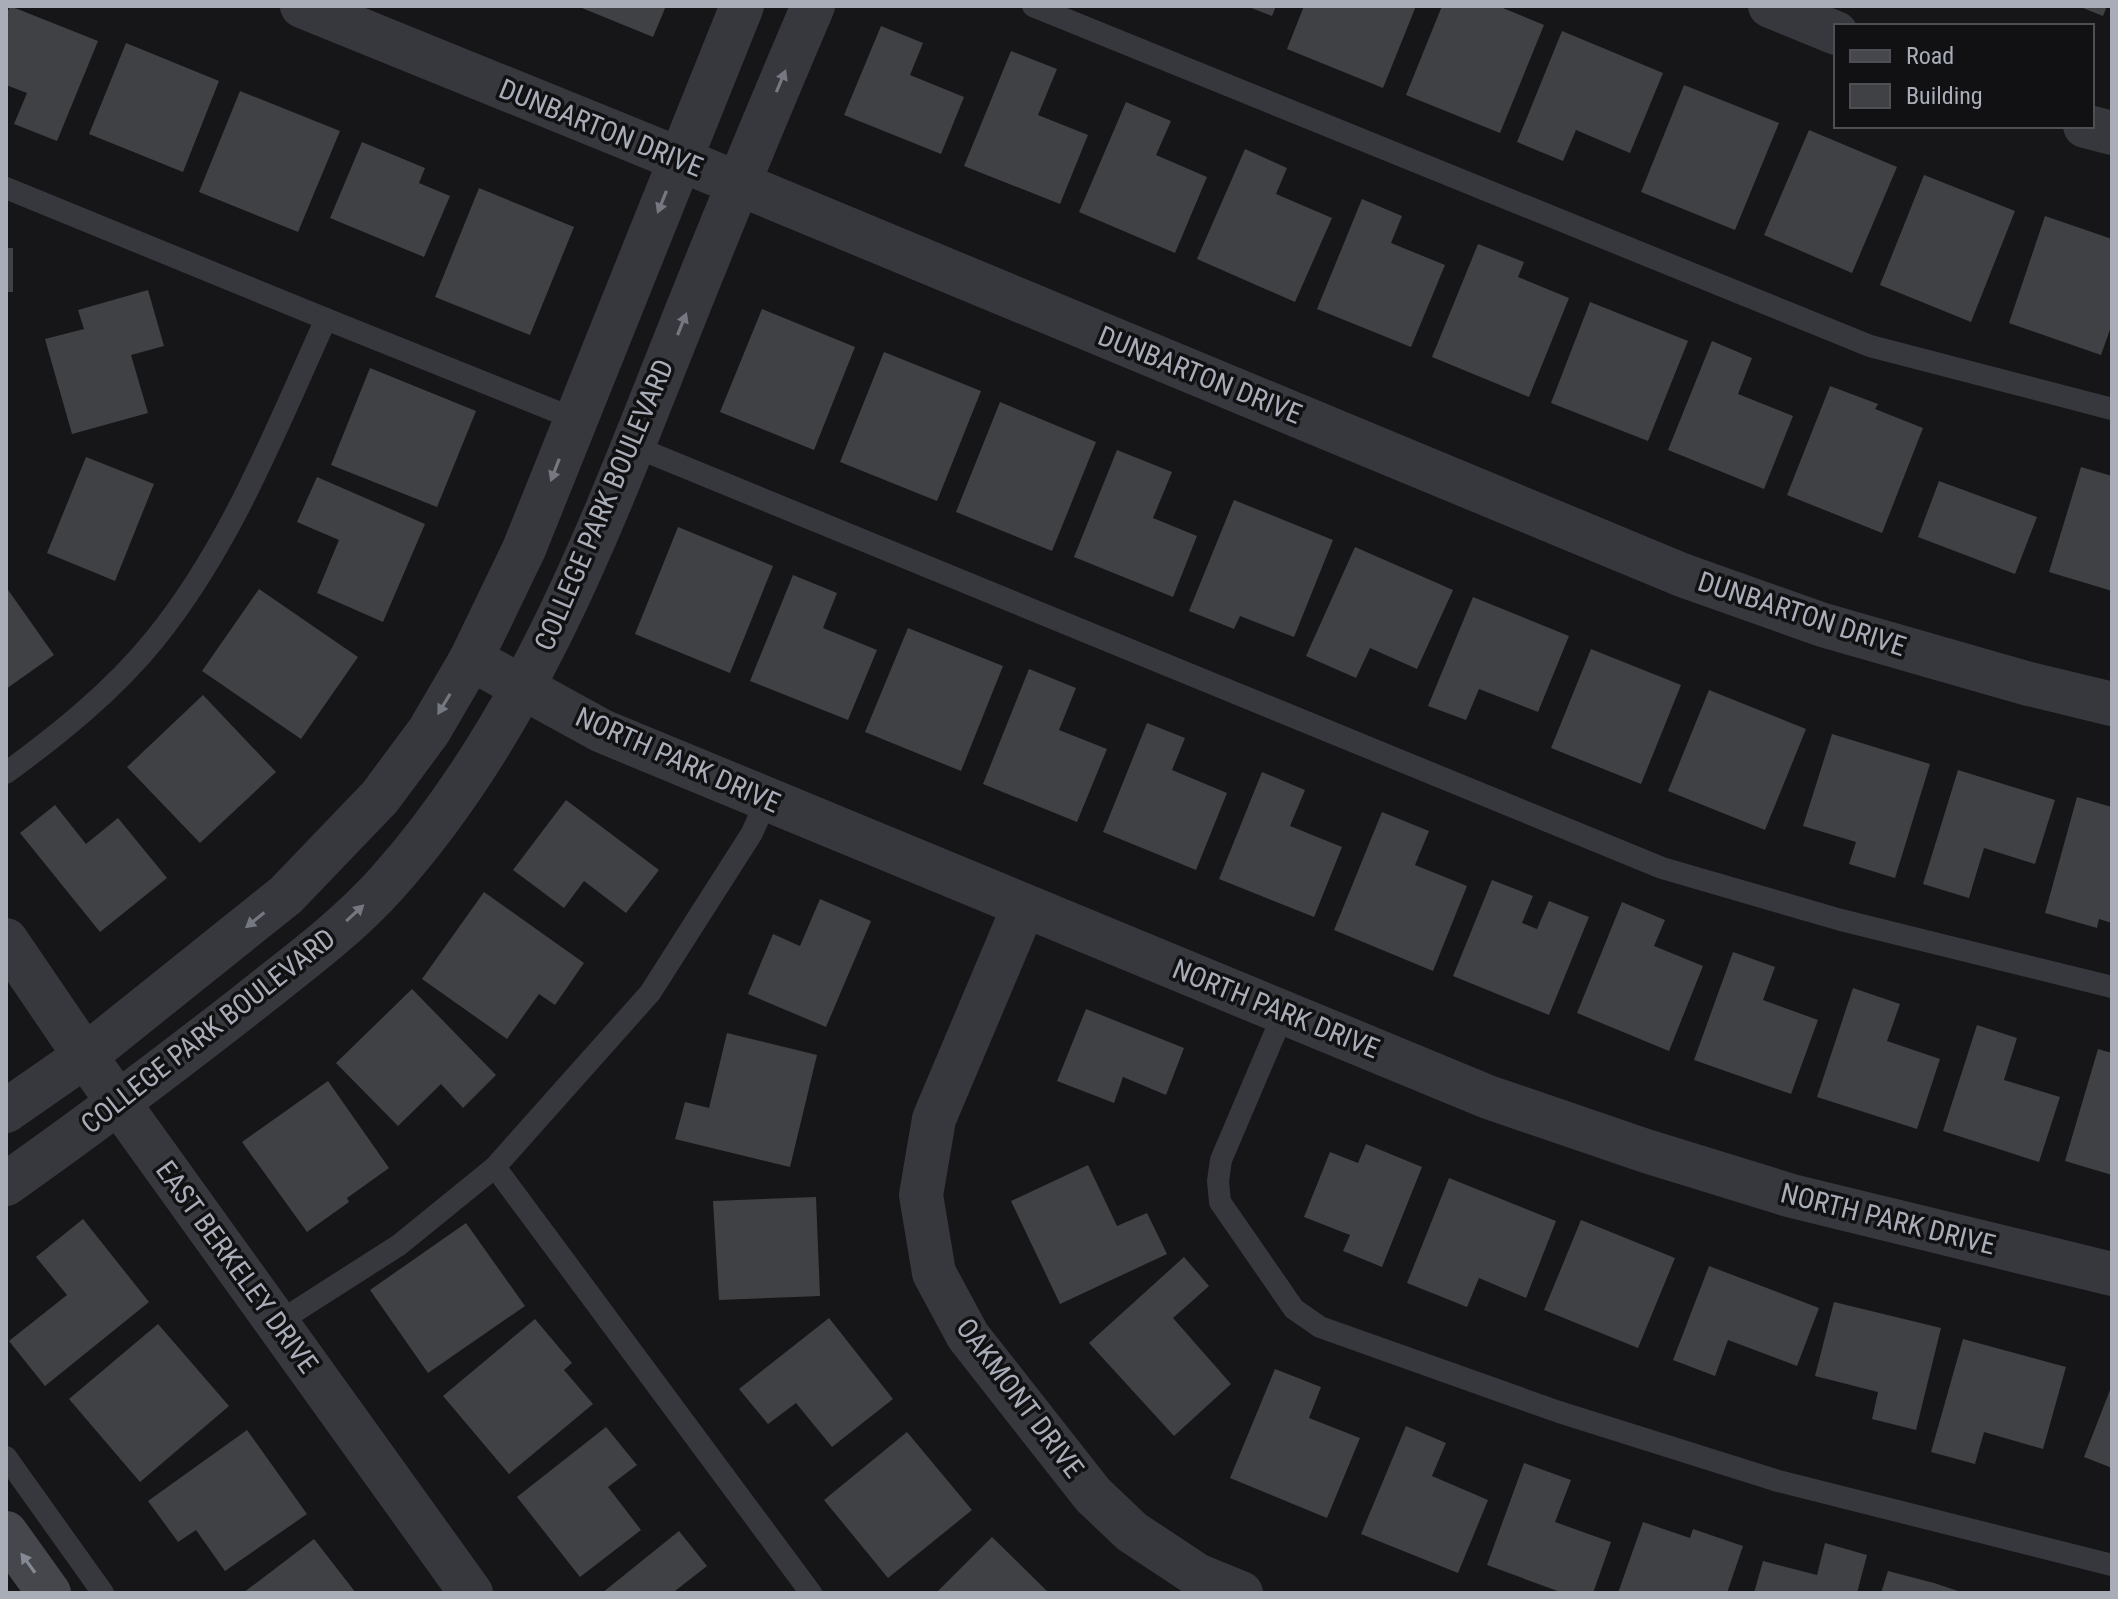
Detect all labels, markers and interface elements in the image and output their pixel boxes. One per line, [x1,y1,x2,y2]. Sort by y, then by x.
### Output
legend [1834,24,2094,128]
text: Road [1906,42,1954,70]
one-way arrow [774,69,787,93]
street label: DUNBARTON DRIVE [494,72,708,184]
text: Building [1906,82,1983,110]
one-way arrow [655,190,668,214]
one-way arrow [676,312,689,336]
street label: DUNBARTON DRIVE [1093,319,1307,431]
street label: COLLEGE PARK BOULEVARD [528,354,680,656]
one-way arrow [548,458,561,482]
street label: DUNBARTON DRIVE [1694,565,1910,663]
one-way arrow [438,693,452,715]
street label: NORTH PARK DRIVE [571,700,785,820]
one-way arrow [345,905,364,923]
one-way arrow [245,911,265,927]
street label: COLLEGE PARK BOULEVARD [74,922,342,1140]
street label: NORTH PARK DRIVE [1168,952,1384,1066]
street label: EAST BERKELEY DRIVE [149,1155,325,1379]
street label: NORTH PARK DRIVE [1777,1176,1999,1262]
street label: OAKMONT DRIVE [949,1312,1091,1484]
one-way arrow [20,1553,36,1573]

